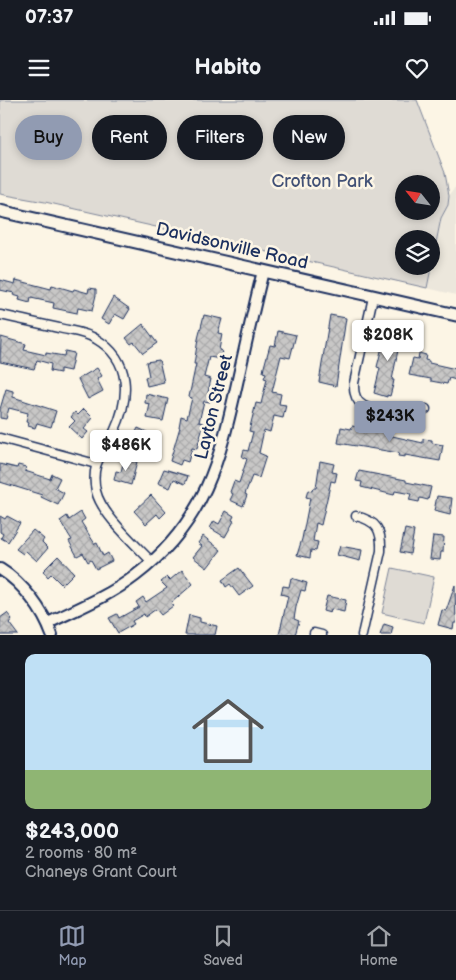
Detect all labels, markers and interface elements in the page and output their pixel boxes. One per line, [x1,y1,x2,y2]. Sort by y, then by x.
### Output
text: 07:37 [25,6,73,29]
icon: menu [25,54,53,82]
text: Habito [195,54,261,81]
icon: heart [403,54,431,82]
chip: Buy [15,115,82,160]
chip: Rent [92,115,167,160]
chip: Filters [177,115,263,160]
chip: New [273,115,345,160]
park label: Crofton Park [272,171,373,192]
north arrow [395,175,440,220]
map controls [395,175,440,275]
street label: Davidsonville Road [154,218,310,274]
button: layers [395,230,440,275]
pin: $208K [353,320,423,362]
text: $208K [363,326,413,345]
street label: Layton Street [191,352,237,462]
pin: $243K [355,400,425,443]
text: $243K [365,407,415,426]
pin: $486K [91,430,161,472]
text: $486K [101,436,151,455]
icon: home [183,686,273,776]
text: $243,000 [25,819,119,844]
text: 2 rooms · 80 m² [25,844,137,863]
text: Chaneys Grant Court [25,863,177,882]
tab: Map [58,922,87,969]
tab: Saved [203,922,243,969]
tab: Home [360,922,398,969]

